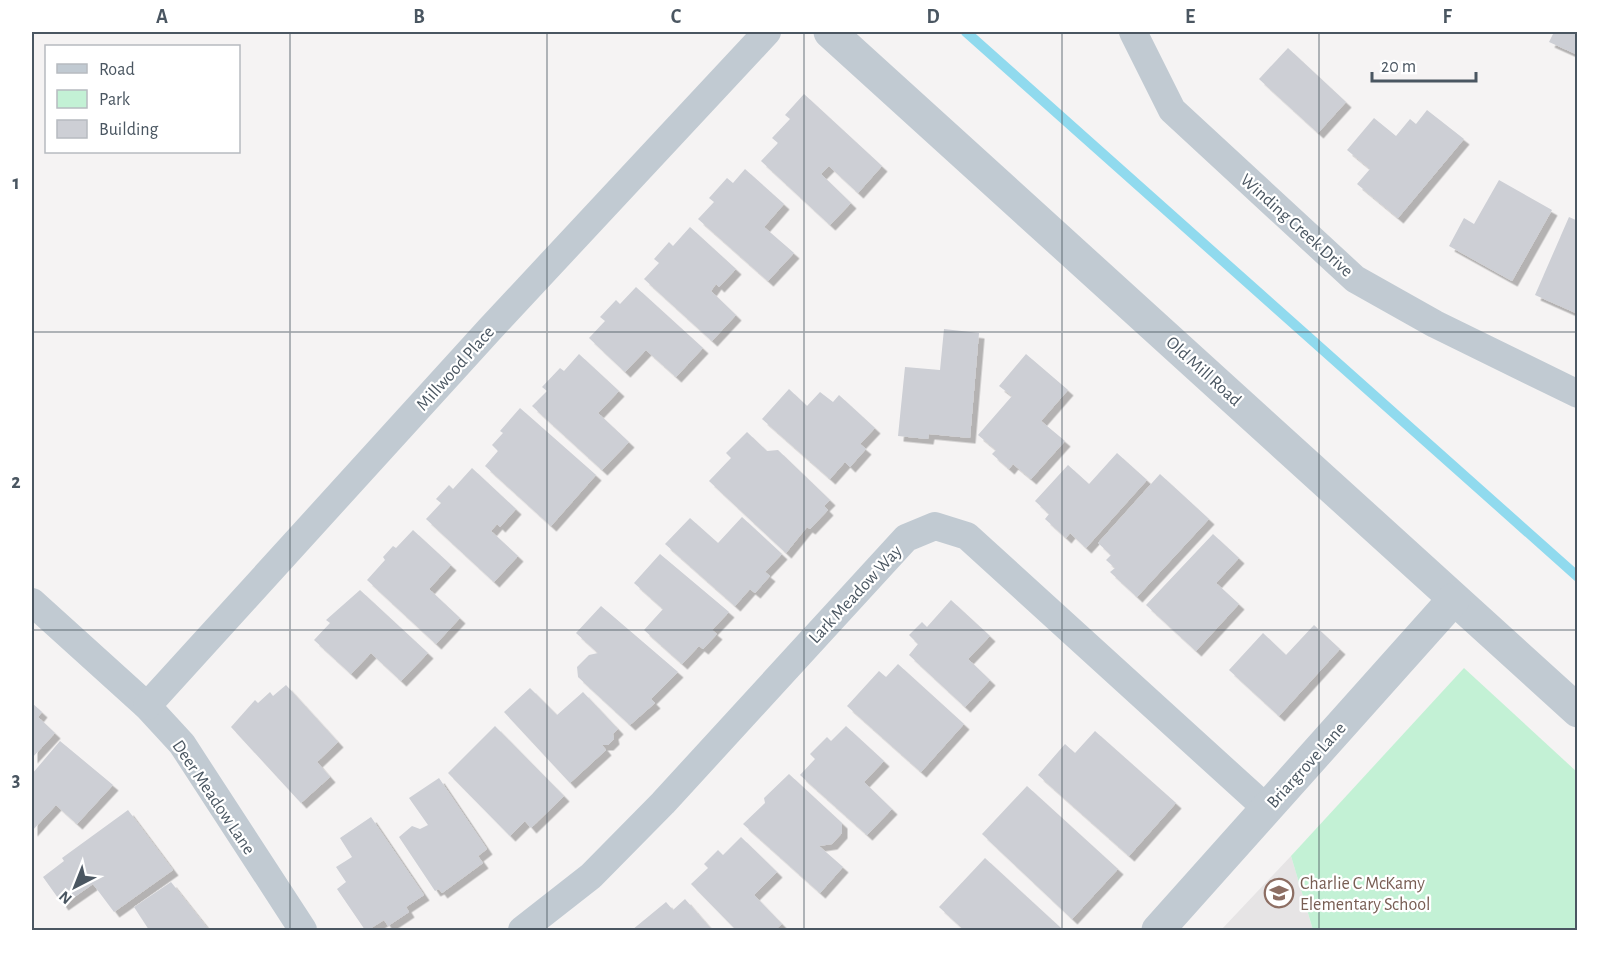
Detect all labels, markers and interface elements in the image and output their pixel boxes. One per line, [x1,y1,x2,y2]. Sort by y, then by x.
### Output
text: A [156,7,168,27]
text: B [413,7,425,27]
text: C [671,7,682,27]
text: D [926,7,940,27]
text: E [1185,7,1195,27]
text: F [1442,7,1452,27]
legend [45,45,240,153]
scale bar [1372,45,1476,83]
text: 20 m [1381,58,1416,76]
text: Road [99,61,135,79]
text: Park [99,91,131,109]
text: Building [99,121,159,139]
street label: Winding Creek Drive [1237,171,1356,281]
text: 1 [12,173,20,193]
street label: Millwood Place [413,323,498,414]
street label: Old Mill Road [1162,333,1244,410]
text: 2 [11,472,21,492]
street label: Lark Meadow Way [806,542,906,647]
street label: Briargrove Lane [1264,719,1350,812]
street label: Deer Meadow Lane [168,737,258,858]
text: 3 [12,770,20,790]
north arrow [45,857,105,917]
place label: Charlie C McKamy Elementary School [1300,875,1431,914]
school or university icon: Charlie C McKamy Elementary School [1263,877,1295,909]
text: N [56,888,75,907]

